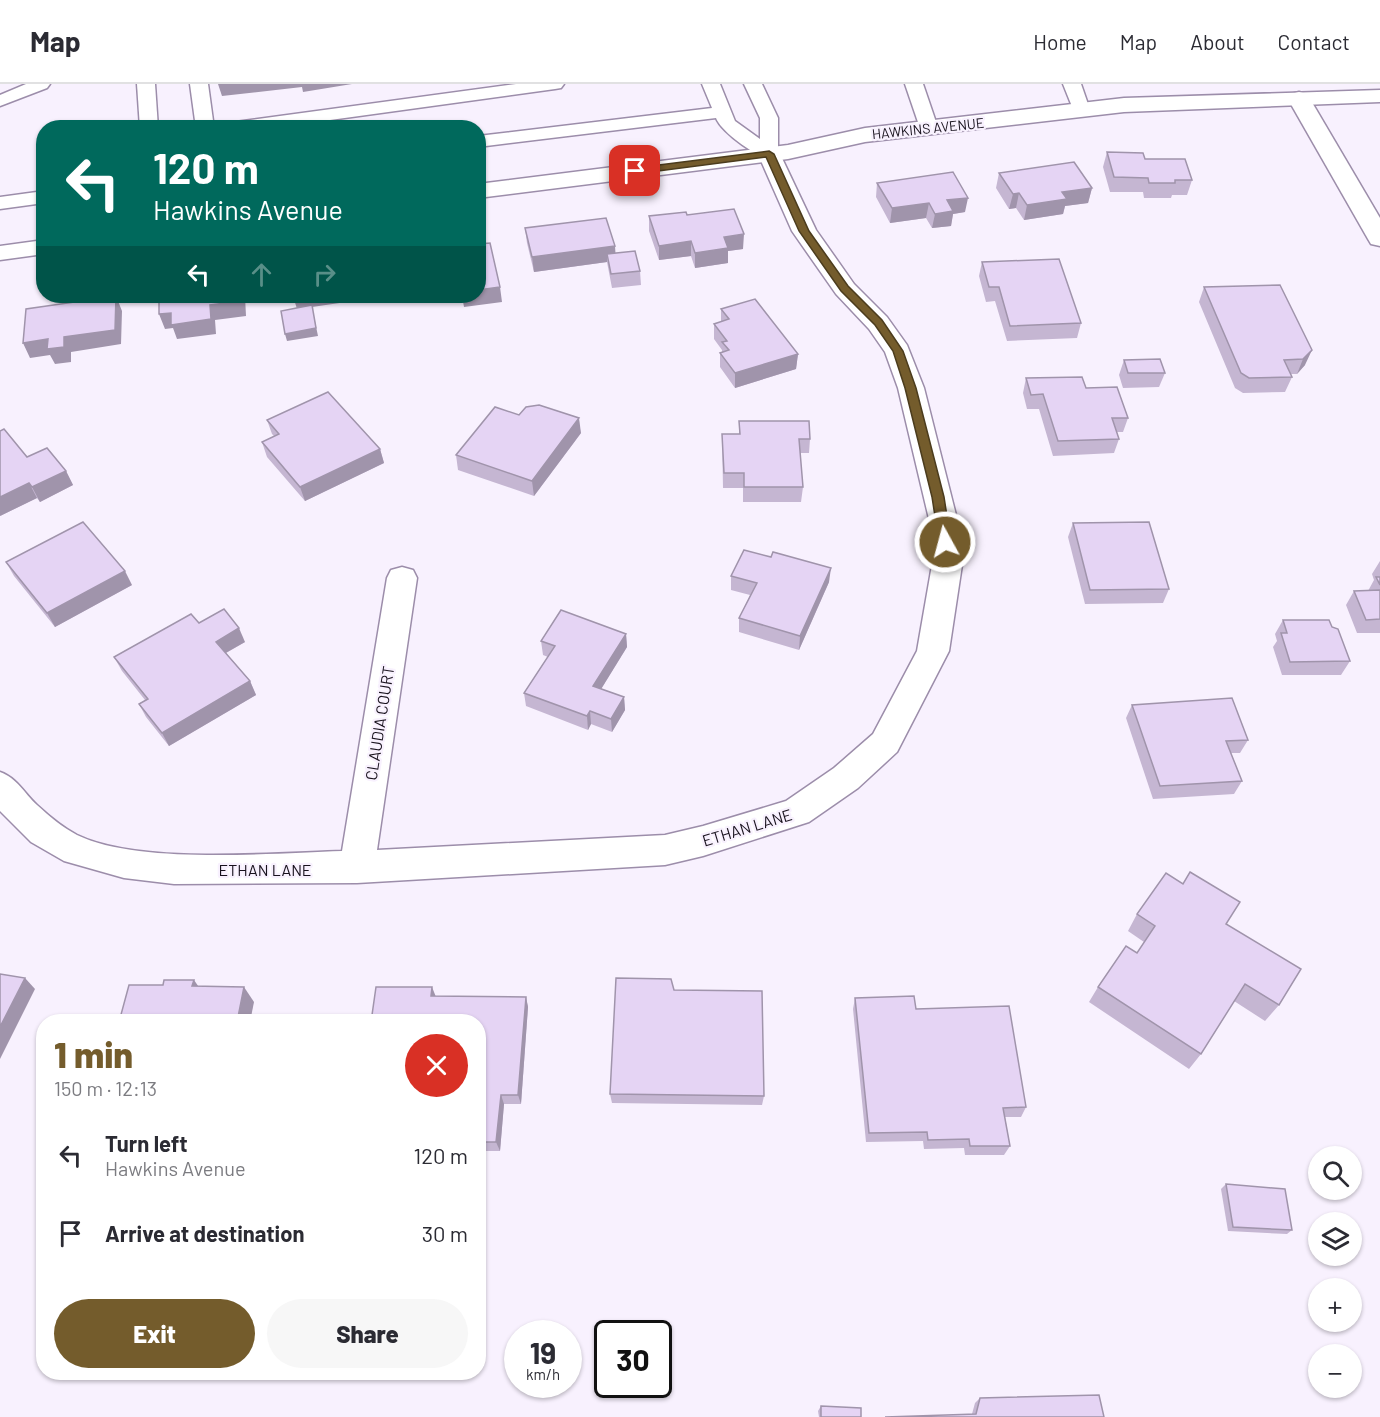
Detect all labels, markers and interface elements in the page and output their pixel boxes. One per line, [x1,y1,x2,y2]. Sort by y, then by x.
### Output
text: Map [30,24,81,58]
text: Home [1033,29,1087,54]
text: Map [1120,29,1157,54]
text: About [1190,29,1245,54]
text: Contact [1278,29,1350,54]
street label: HAWKINS AVENUE [871,114,985,142]
text: 120 m [153,142,259,192]
icon: left [54,144,132,222]
pin [609,145,660,196]
icon: arrive [618,154,651,187]
text: Hawkins Avenue [153,193,343,225]
icon: left [182,258,215,291]
icon: ahead [245,258,278,291]
icon: right [308,258,341,291]
position arrow [913,510,977,574]
street label: CLAUDIA COURT [361,665,397,781]
street label: ETHAN LANE [700,804,794,850]
street label: ETHAN LANE [219,860,311,879]
text: 1 min [54,1032,133,1075]
button: close [405,1034,468,1097]
text: 150 m · 12:13 [54,1076,157,1100]
text: Turn left [105,1130,188,1156]
icon: left [54,1139,87,1172]
text: 120 m [413,1142,468,1168]
map controls [1308,1146,1362,1398]
button: search [1308,1146,1362,1200]
text: Hawkins Avenue [105,1156,246,1180]
button: layers [1308,1212,1362,1266]
icon: arrive [54,1217,87,1250]
text: Arrive at destination [105,1220,304,1246]
text: 30 m [422,1220,468,1246]
button: + [1308,1278,1362,1332]
button: Exit [54,1299,255,1368]
button: Share [267,1299,468,1368]
speed limit sign: 30 [594,1320,672,1398]
text: 19 [530,1334,556,1370]
button: − [1308,1344,1362,1398]
text: km/h [526,1365,560,1383]

